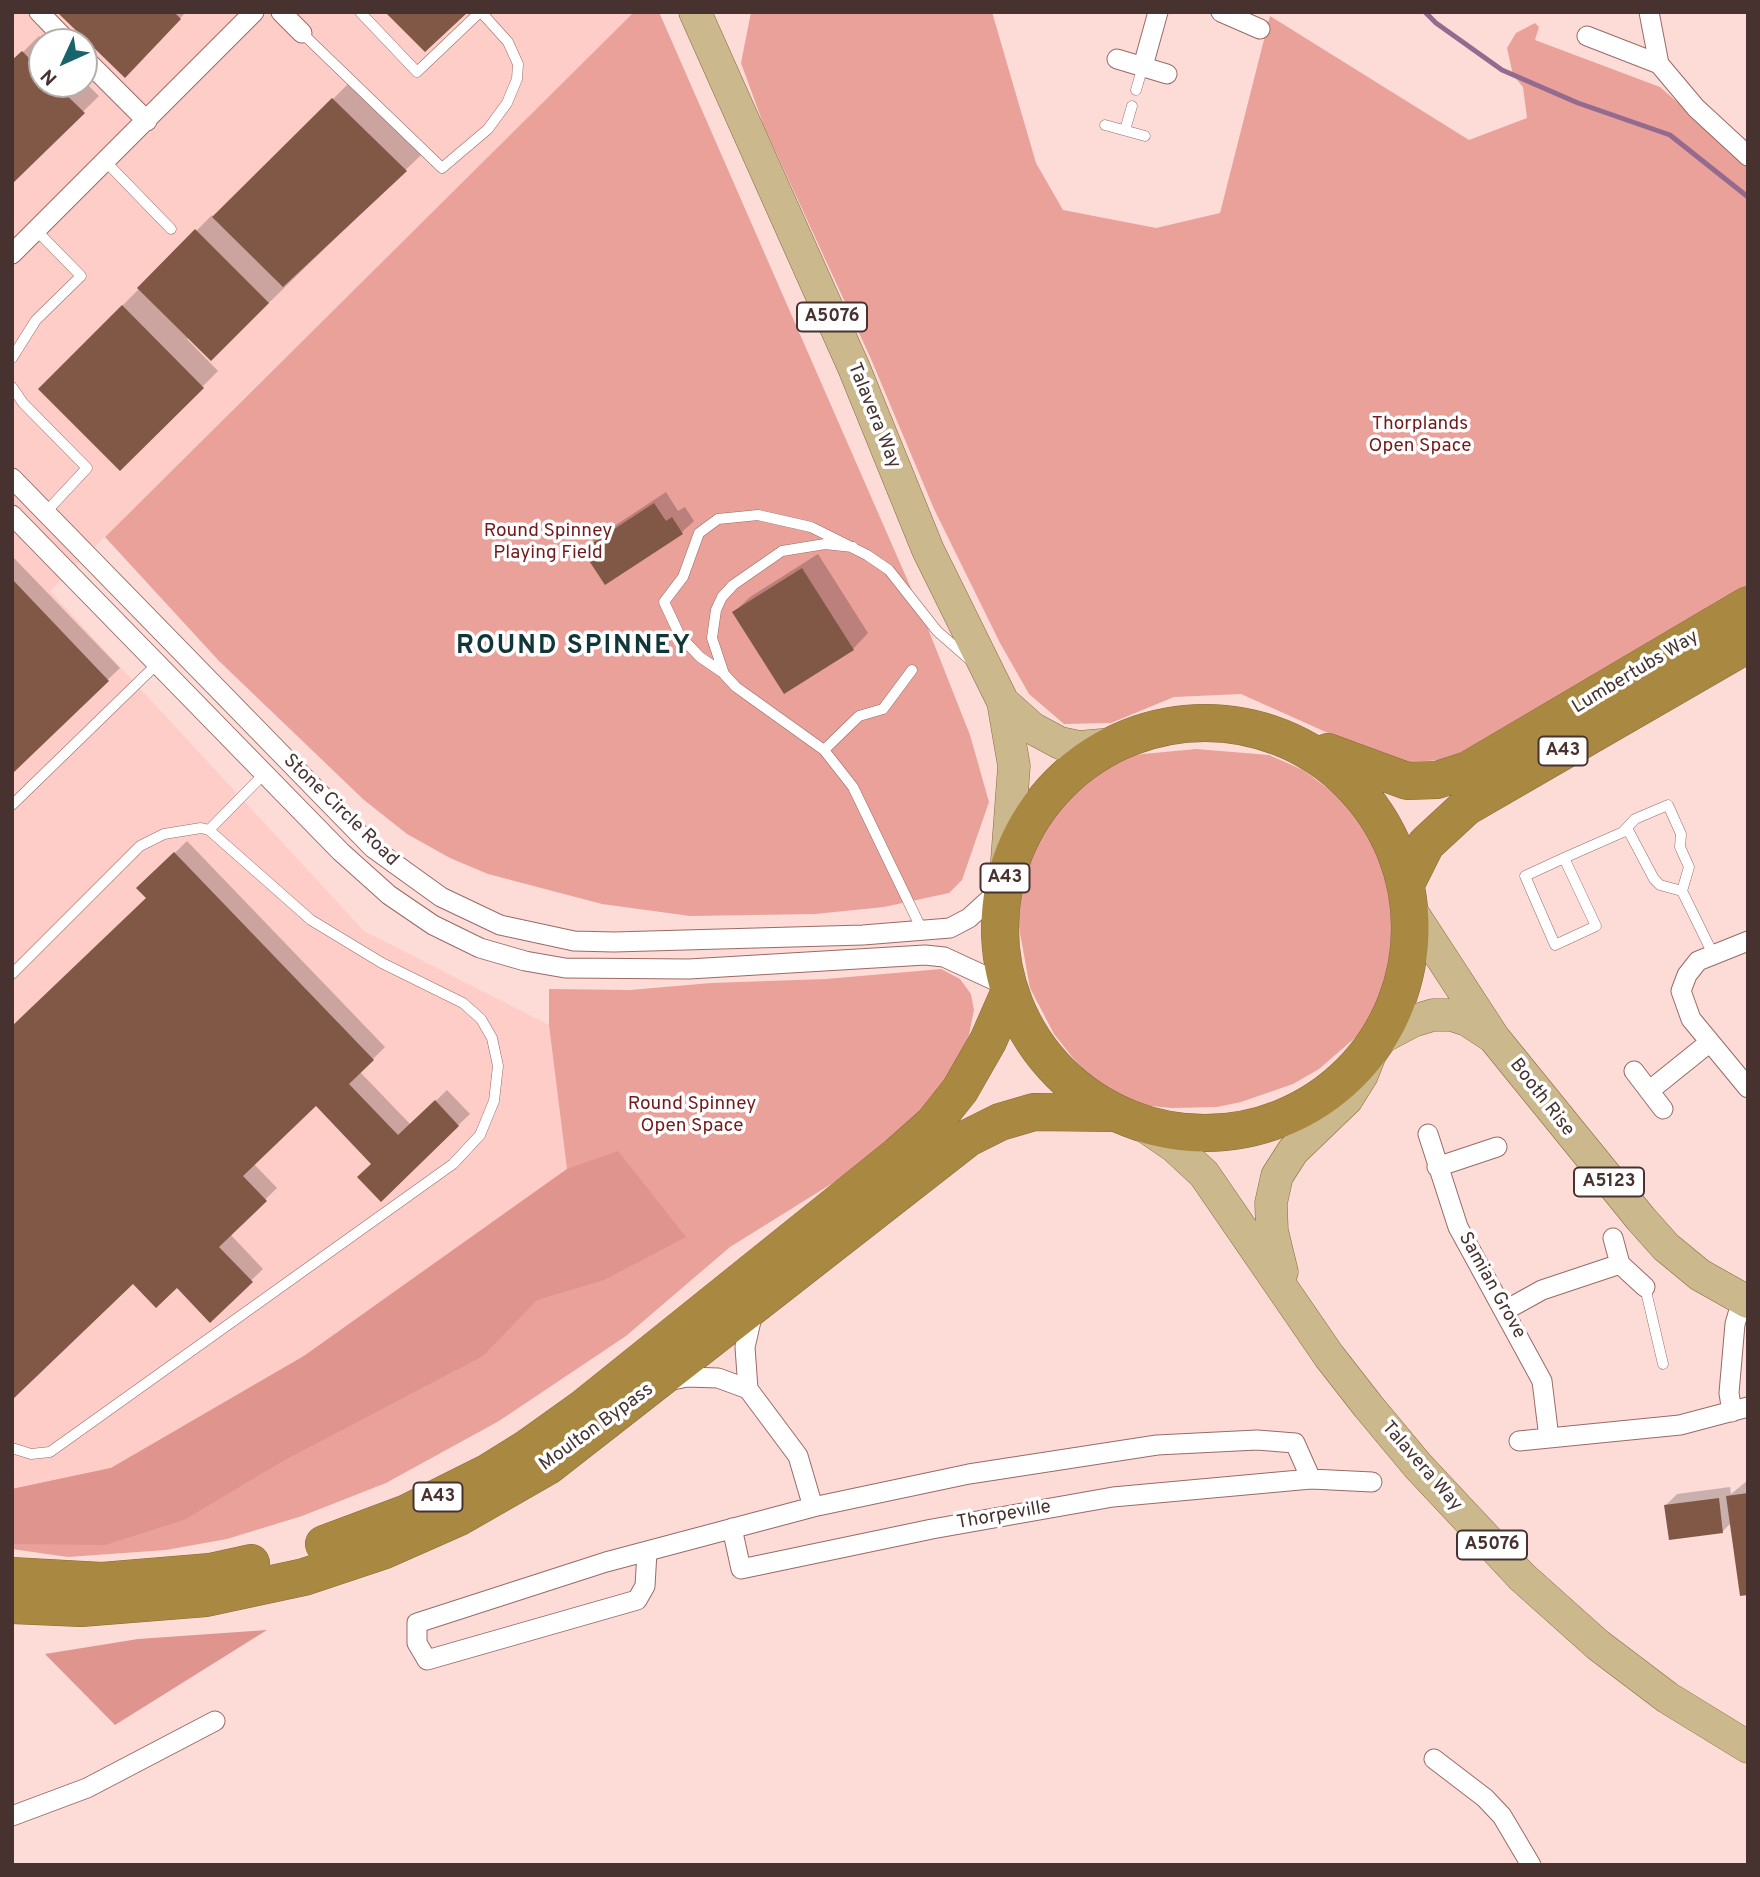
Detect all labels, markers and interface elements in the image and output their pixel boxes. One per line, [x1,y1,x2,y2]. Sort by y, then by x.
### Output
north arrow [28,28,98,98]
text: N [36,63,63,90]
road number: A5076 [797,302,867,332]
street label: Talavera Way [841,360,905,472]
park label: Thorplands Open Space [1368,414,1472,458]
park label: Round Spinney Playing Field [484,521,612,565]
street label: Lumbertubs Way [1569,626,1703,720]
district label: ROUND SPINNEY [458,632,690,664]
road number: A43 [1538,736,1588,766]
street label: Stone Circle Road [278,750,402,872]
road number: A43 [981,864,1030,892]
street label: Booth Rise [1504,1055,1578,1141]
park label: Round Spinney Open Space [628,1094,756,1138]
road number: A5123 [1574,1168,1644,1196]
street label: Samian Grove [1452,1229,1530,1343]
street label: Moulton Bypass [536,1379,658,1477]
street label: Talavera Way [1376,1417,1466,1517]
road number: A43 [414,1482,462,1512]
street label: Thorpeville [955,1496,1053,1536]
road number: A5076 [1457,1530,1527,1560]

